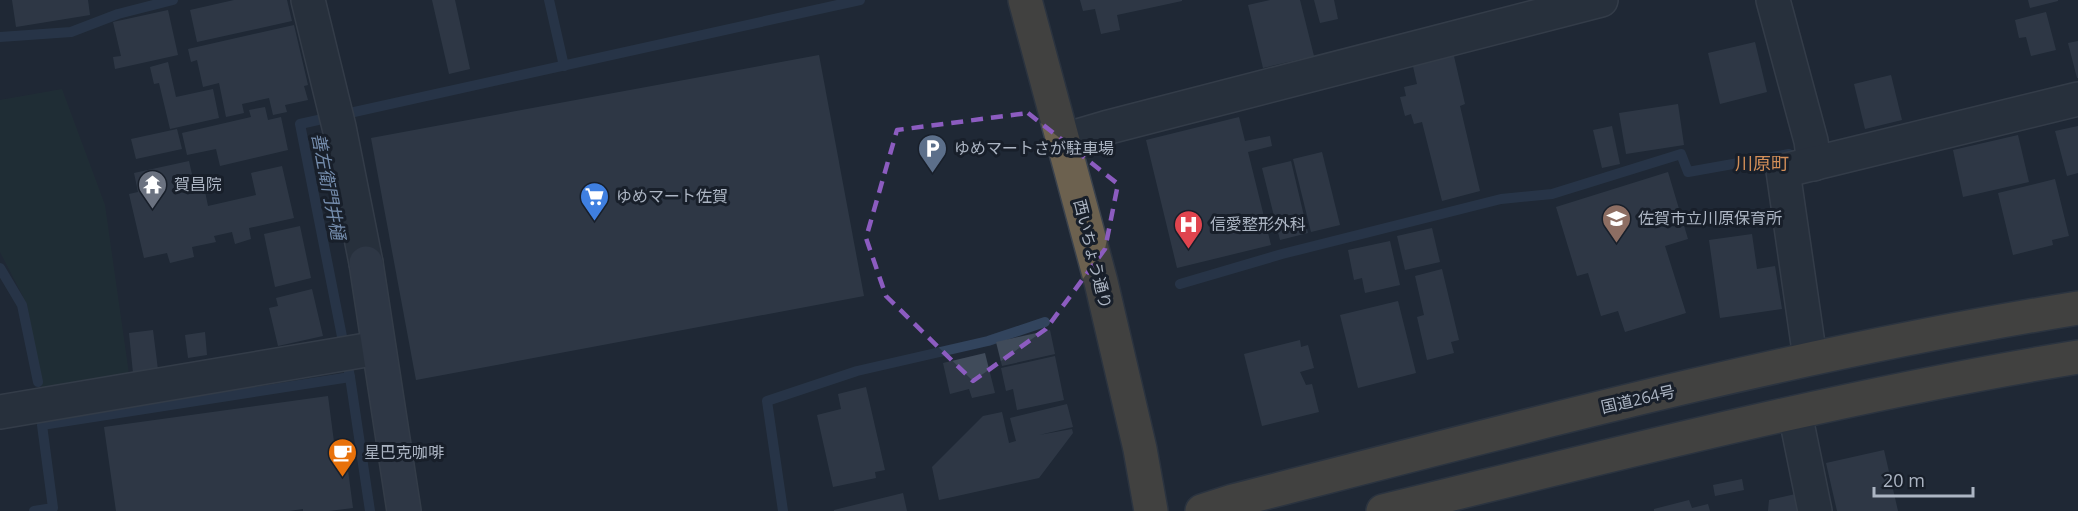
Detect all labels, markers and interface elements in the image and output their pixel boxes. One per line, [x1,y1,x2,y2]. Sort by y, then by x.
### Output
water label: 善左衛門井樋 [307,131,352,244]
parking icon: ゆめマートさが駐車場 [917,132,949,174]
place label: ゆめマートさが駐車場 [954,137,1114,159]
district label: 川原町 [1735,151,1789,175]
temple icon: 賀昌院 [137,168,169,210]
place label: 賀昌院 [174,173,222,195]
supermarket icon: ゆめマート佐賀 [579,180,611,222]
place label: ゆめマート佐賀 [616,185,728,207]
street label: 西いちょう通り [1069,197,1117,311]
school or university icon: 佐賀市立川原保育所 [1601,202,1633,244]
place label: 佐賀市立川原保育所 [1638,207,1782,229]
hospital icon: 信愛整形外科 [1173,208,1205,250]
place label: 信愛整形外科 [1210,213,1306,235]
street label: 国道264号 [1599,380,1677,418]
cafe icon: 星巴克咖啡 [327,436,359,478]
place label: 星巴克咖啡 [364,441,444,463]
scale bar [1874,460,1973,498]
text: 20 m [1883,468,1925,492]

